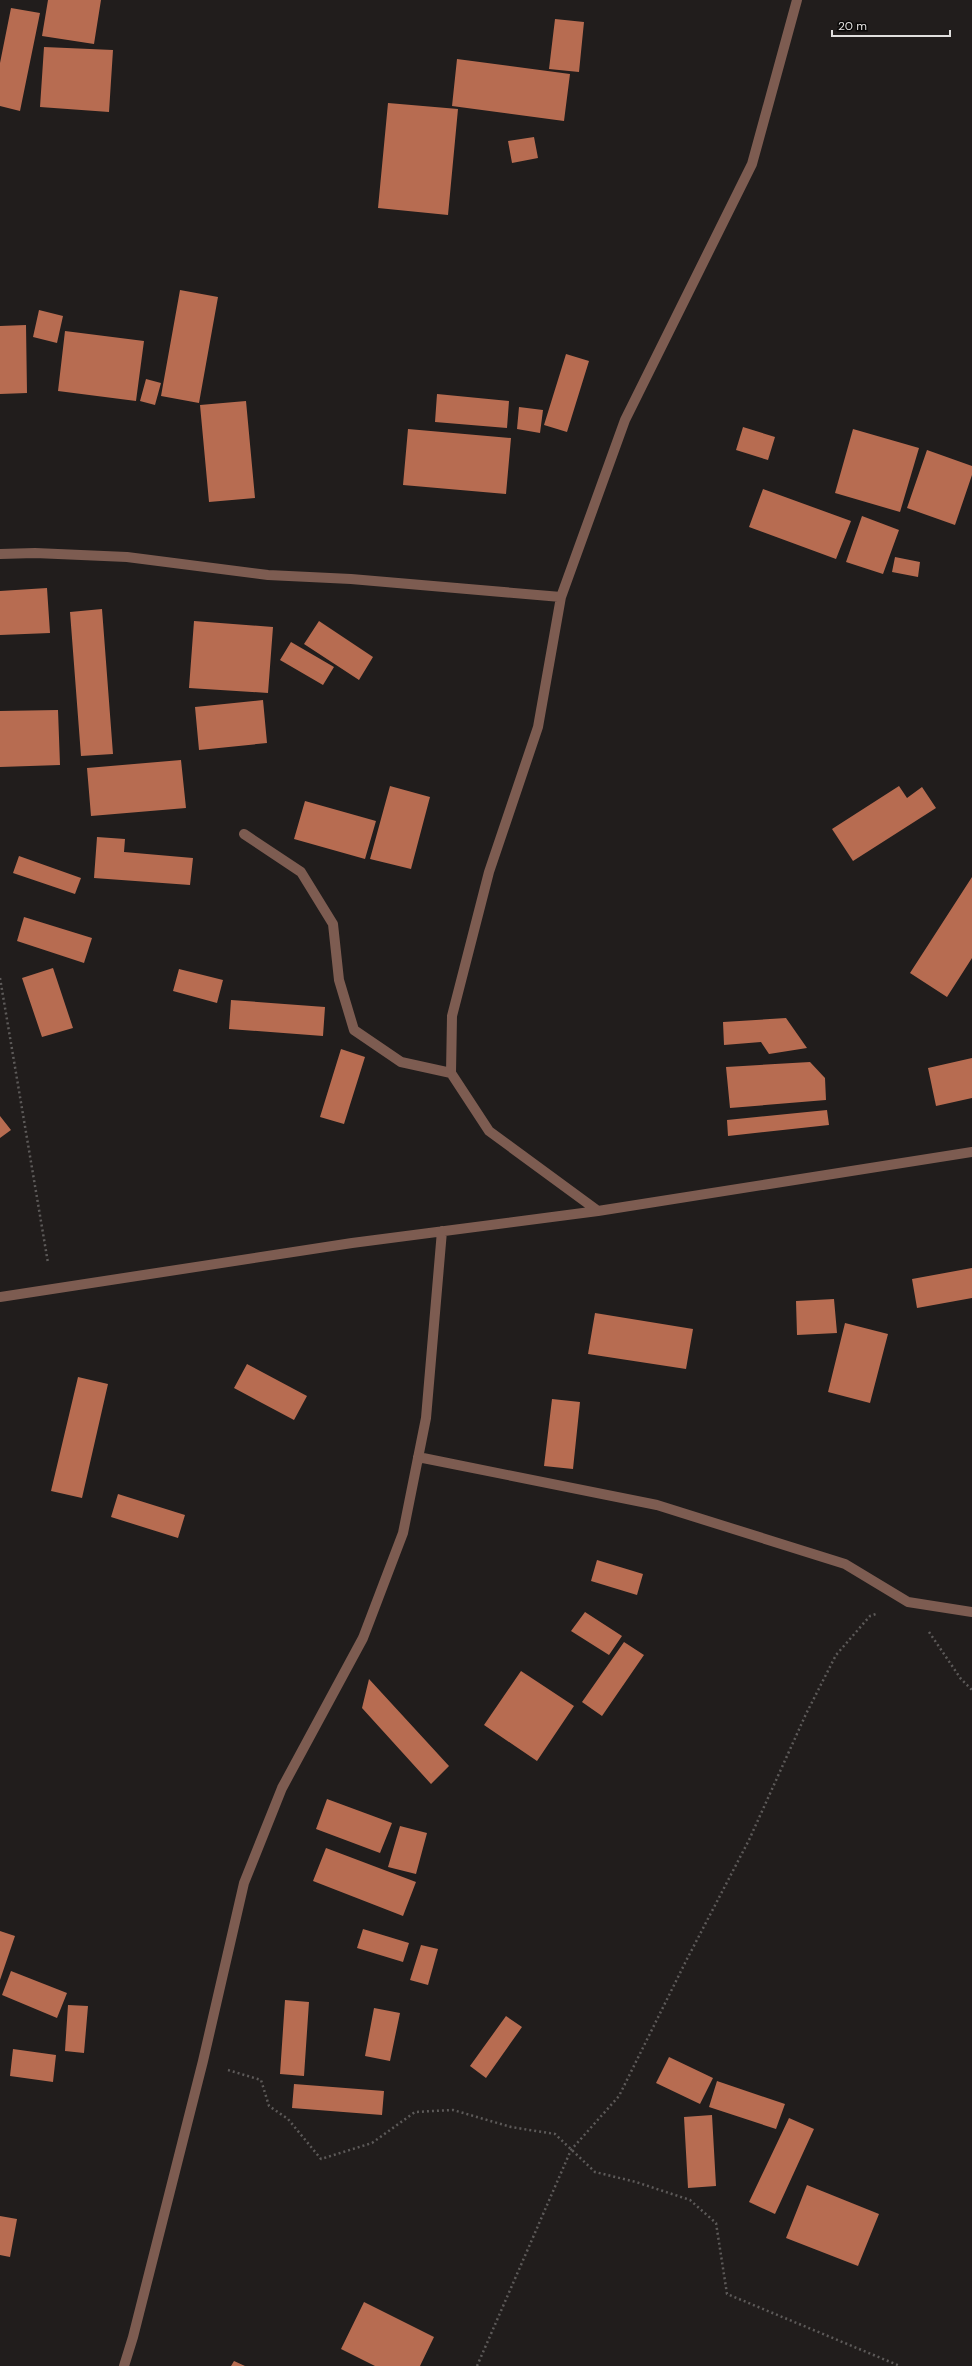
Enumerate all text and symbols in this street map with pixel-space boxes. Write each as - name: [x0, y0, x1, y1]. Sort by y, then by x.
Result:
- scale bar: [832, 12, 950, 38]
- text: 20 m: [838, 18, 867, 34]

